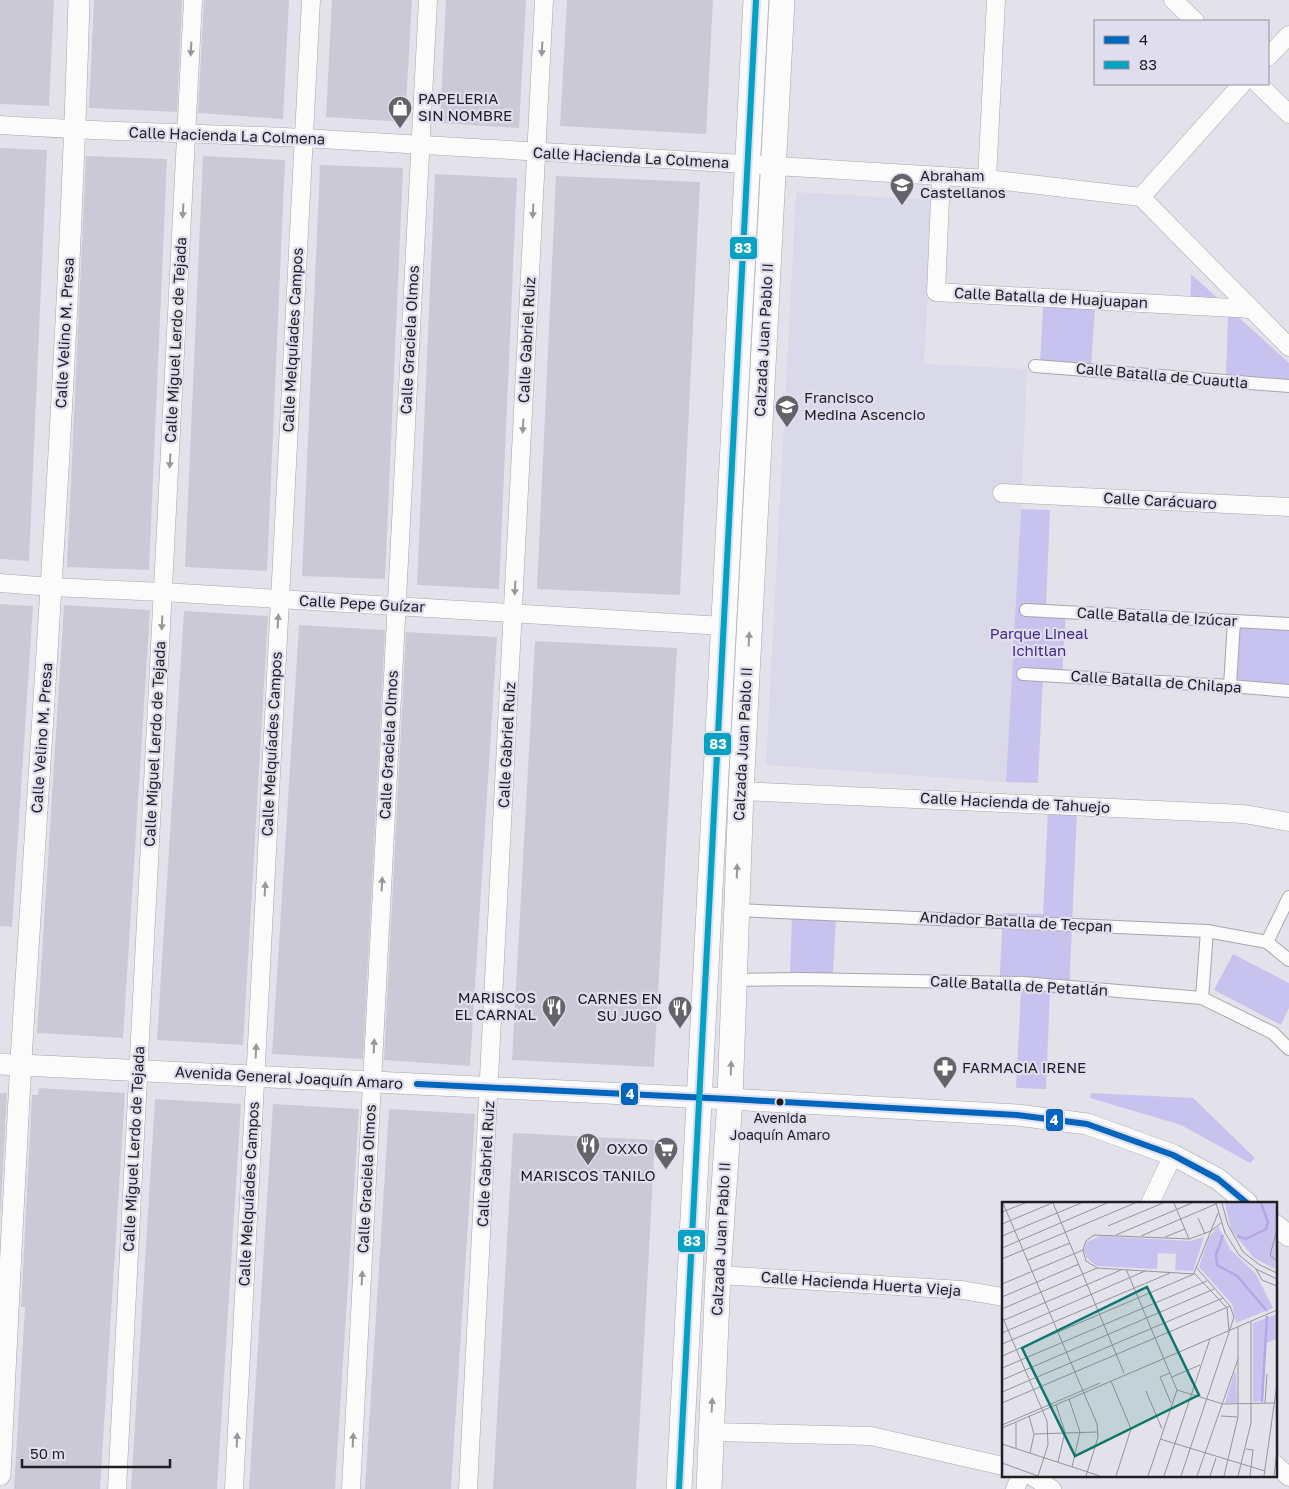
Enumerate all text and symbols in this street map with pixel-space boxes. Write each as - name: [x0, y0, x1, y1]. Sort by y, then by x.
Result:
- legend: [1094, 20, 1269, 85]
- text: 4: [1139, 30, 1148, 48]
- one-way arrow: [187, 41, 195, 57]
- one-way arrow: [537, 41, 545, 57]
- text: 83: [1139, 55, 1157, 73]
- place label: PAPELERIA SIN NOMBRE: [418, 89, 512, 124]
- shop icon: PAPELERIA SIN NOMBRE: [387, 95, 413, 129]
- street label: Calle Hacienda La Colmena: [128, 123, 326, 147]
- street label: Calle Hacienda La Colmena: [532, 143, 730, 171]
- place label: Abraham Castellanos: [920, 166, 1006, 201]
- school or university icon: Abraham Castellanos: [889, 172, 915, 206]
- one-way arrow: [178, 203, 186, 219]
- one-way arrow: [529, 203, 537, 219]
- street label: Calle Miguel Lerdo de Tejada: [161, 236, 189, 443]
- line badge: 83: [729, 236, 758, 260]
- text: 83: [734, 239, 752, 256]
- street label: Calle Melquíades Campos: [278, 247, 306, 433]
- street label: Calle Velino M. Presa: [51, 257, 77, 409]
- street label: Calzada Juan Pablo II: [750, 262, 776, 417]
- street label: Calle Graciela Olmos: [396, 265, 422, 415]
- street label: Calle Gabriel Ruiz: [514, 276, 538, 404]
- street label: Calle Batalla de Huajuapan: [954, 283, 1149, 311]
- street label: Calle Batalla de Cuautla: [1075, 358, 1249, 392]
- place label: Francisco Medina Ascencio: [804, 388, 926, 423]
- school or university icon: Francisco Medina Ascencio: [774, 394, 800, 428]
- one-way arrow: [518, 418, 526, 434]
- one-way arrow: [165, 453, 173, 469]
- street label: Calle Carácuaro: [1103, 488, 1217, 512]
- one-way arrow: [510, 580, 518, 596]
- street label: Calle Pepe Guízar: [299, 591, 426, 615]
- street label: Calle Batalla de Izúcar: [1076, 603, 1238, 629]
- one-way arrow: [275, 613, 283, 629]
- one-way arrow: [157, 615, 165, 631]
- park label: Parque Lineal Ichitlan: [990, 624, 1088, 659]
- one-way arrow: [745, 630, 753, 646]
- street label: Calle Miguel Lerdo de Tejada: [140, 640, 168, 847]
- street label: Calle Melquíades Campos: [257, 651, 285, 837]
- street label: Calle Velino M. Presa: [27, 662, 55, 814]
- street label: Calzada Juan Pablo II: [729, 666, 755, 821]
- street label: Calle Batalla de Chilapa: [1070, 666, 1242, 696]
- street label: Calle Graciela Olmos: [375, 670, 401, 820]
- street label: Calle Gabriel Ruiz: [494, 681, 518, 809]
- line badge: 83: [703, 732, 732, 756]
- text: 83: [709, 735, 727, 752]
- street label: Calle Hacienda de Tahuejo: [920, 788, 1110, 816]
- one-way arrow: [734, 863, 742, 879]
- one-way arrow: [379, 875, 387, 891]
- one-way arrow: [261, 880, 269, 896]
- street label: Andador Batalla de Tecpan: [919, 907, 1113, 935]
- street label: Calle Batalla de Petatlán: [930, 971, 1108, 999]
- place label: MARISCOS EL CARNAL: [454, 988, 536, 1023]
- place label: CARNES EN SU JUGO: [577, 989, 662, 1024]
- restaurant icon: MARISCOS EL CARNAL: [541, 994, 567, 1028]
- restaurant icon: CARNES EN SU JUGO: [667, 995, 693, 1029]
- one-way arrow: [370, 1038, 378, 1054]
- one-way arrow: [253, 1043, 261, 1059]
- street label: Calle Miguel Lerdo de Tejada: [119, 1045, 147, 1252]
- pharmacy icon: FARMACIA IRENE: [932, 1055, 958, 1089]
- place label: FARMACIA IRENE: [962, 1058, 1086, 1076]
- one-way arrow: [727, 1060, 735, 1076]
- street label: Avenida General Joaquín Amaro: [175, 1062, 403, 1092]
- line badge: 4: [620, 1082, 639, 1106]
- text: 4: [626, 1085, 635, 1102]
- marker: Avenida Joaquín Amaro: [775, 1097, 785, 1107]
- street label: Calle Gabriel Ruiz: [473, 1100, 497, 1228]
- street label: Calle Melquíades Campos: [234, 1101, 262, 1287]
- street label: Calle Graciela Olmos: [353, 1104, 379, 1254]
- line badge: 4: [1045, 1108, 1064, 1132]
- place label: Avenida Joaquín Amaro: [730, 1109, 830, 1143]
- text: 4: [1050, 1111, 1059, 1128]
- restaurant icon: MARISCOS TANILO: [575, 1132, 601, 1166]
- supermarket icon: OXXO: [653, 1136, 679, 1170]
- place label: OXXO: [606, 1139, 648, 1157]
- street label: Calzada Juan Pablo II: [707, 1161, 733, 1316]
- place label: MARISCOS TANILO: [520, 1166, 656, 1184]
- inset map: [1002, 1202, 1276, 1476]
- line badge: 83: [677, 1229, 706, 1253]
- text: 83: [683, 1232, 701, 1249]
- street label: Calle Hacienda Huerta Vieja: [760, 1267, 962, 1299]
- one-way arrow: [358, 1270, 366, 1286]
- one-way arrow: [709, 1397, 717, 1413]
- one-way arrow: [233, 1432, 241, 1448]
- one-way arrow: [350, 1432, 358, 1448]
- scale bar: [22, 1436, 170, 1468]
- text: 50 m: [30, 1444, 65, 1462]

